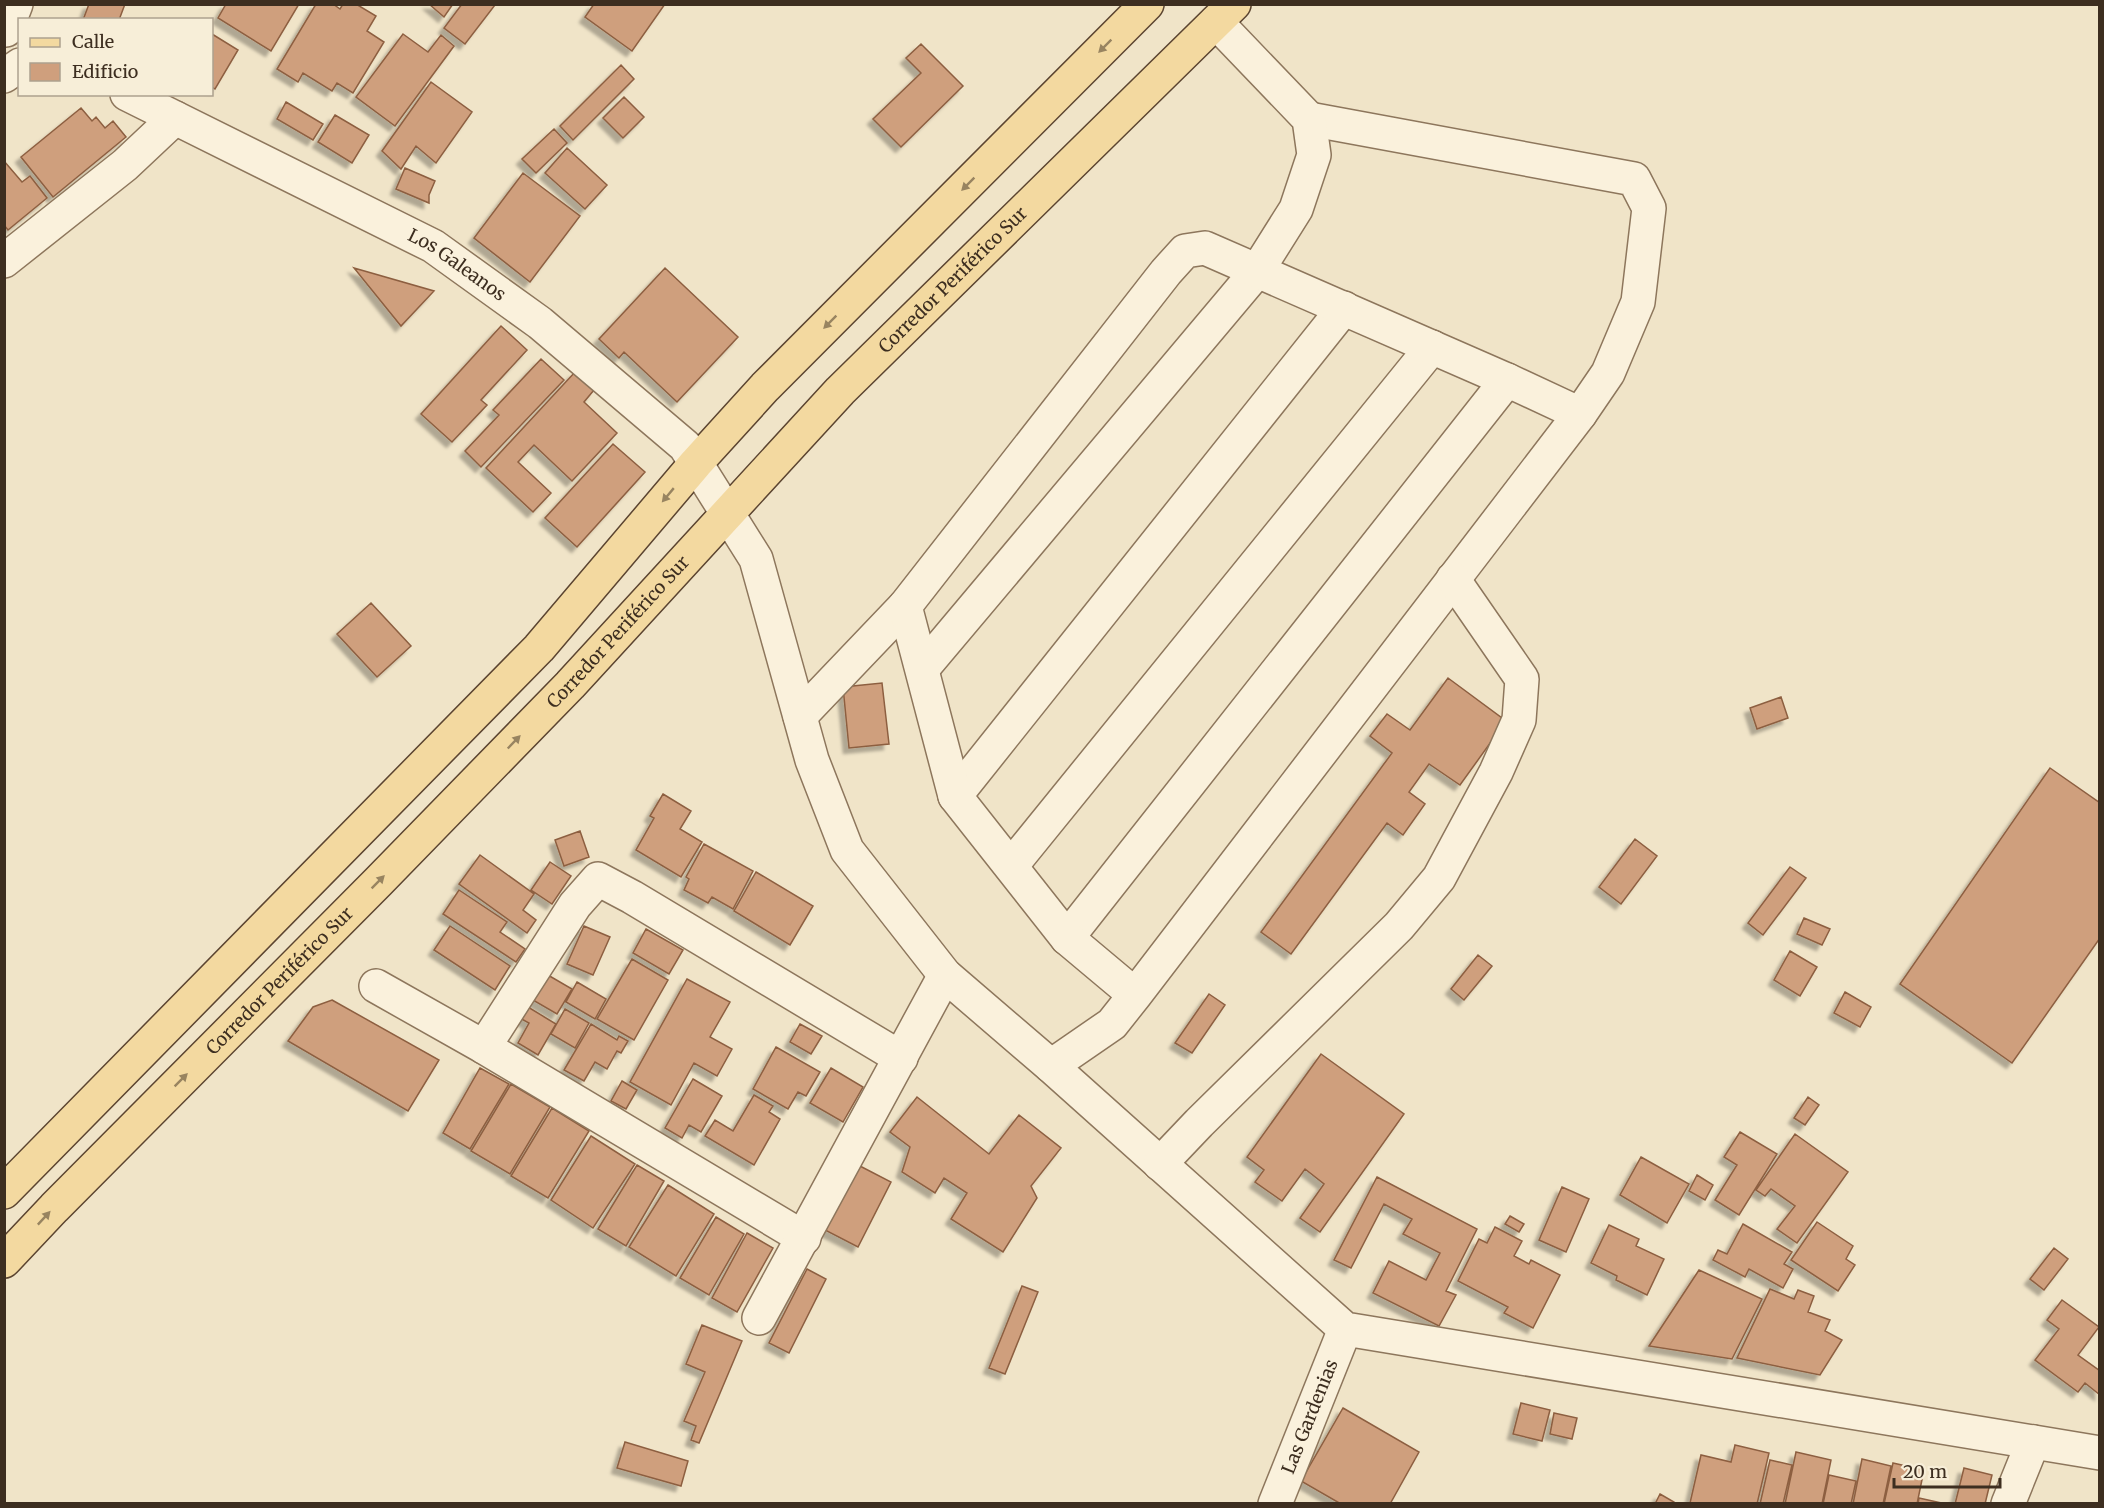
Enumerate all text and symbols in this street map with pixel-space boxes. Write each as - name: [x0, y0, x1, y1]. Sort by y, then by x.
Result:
- legend: [18, 18, 213, 96]
- text: Calle: [72, 30, 114, 53]
- one-way arrow: [1099, 38, 1113, 52]
- text: Edificio: [72, 60, 138, 83]
- one-way arrow: [961, 176, 975, 190]
- street label: Corredor Periférico Sur: [873, 202, 1032, 358]
- street label: Los Galeanos: [404, 223, 511, 306]
- one-way arrow: [823, 314, 837, 329]
- one-way arrow: [662, 487, 675, 503]
- street label: Corredor Periférico Sur: [542, 551, 694, 713]
- one-way arrow: [507, 736, 521, 750]
- one-way arrow: [371, 875, 385, 889]
- street label: Corredor Periférico Sur: [201, 902, 358, 1059]
- one-way arrow: [174, 1073, 188, 1087]
- one-way arrow: [37, 1211, 51, 1226]
- street label: Las Gardenias: [1276, 1356, 1343, 1477]
- scale bar: [1894, 1451, 2000, 1489]
- text: 20 m: [1903, 1460, 1947, 1483]

